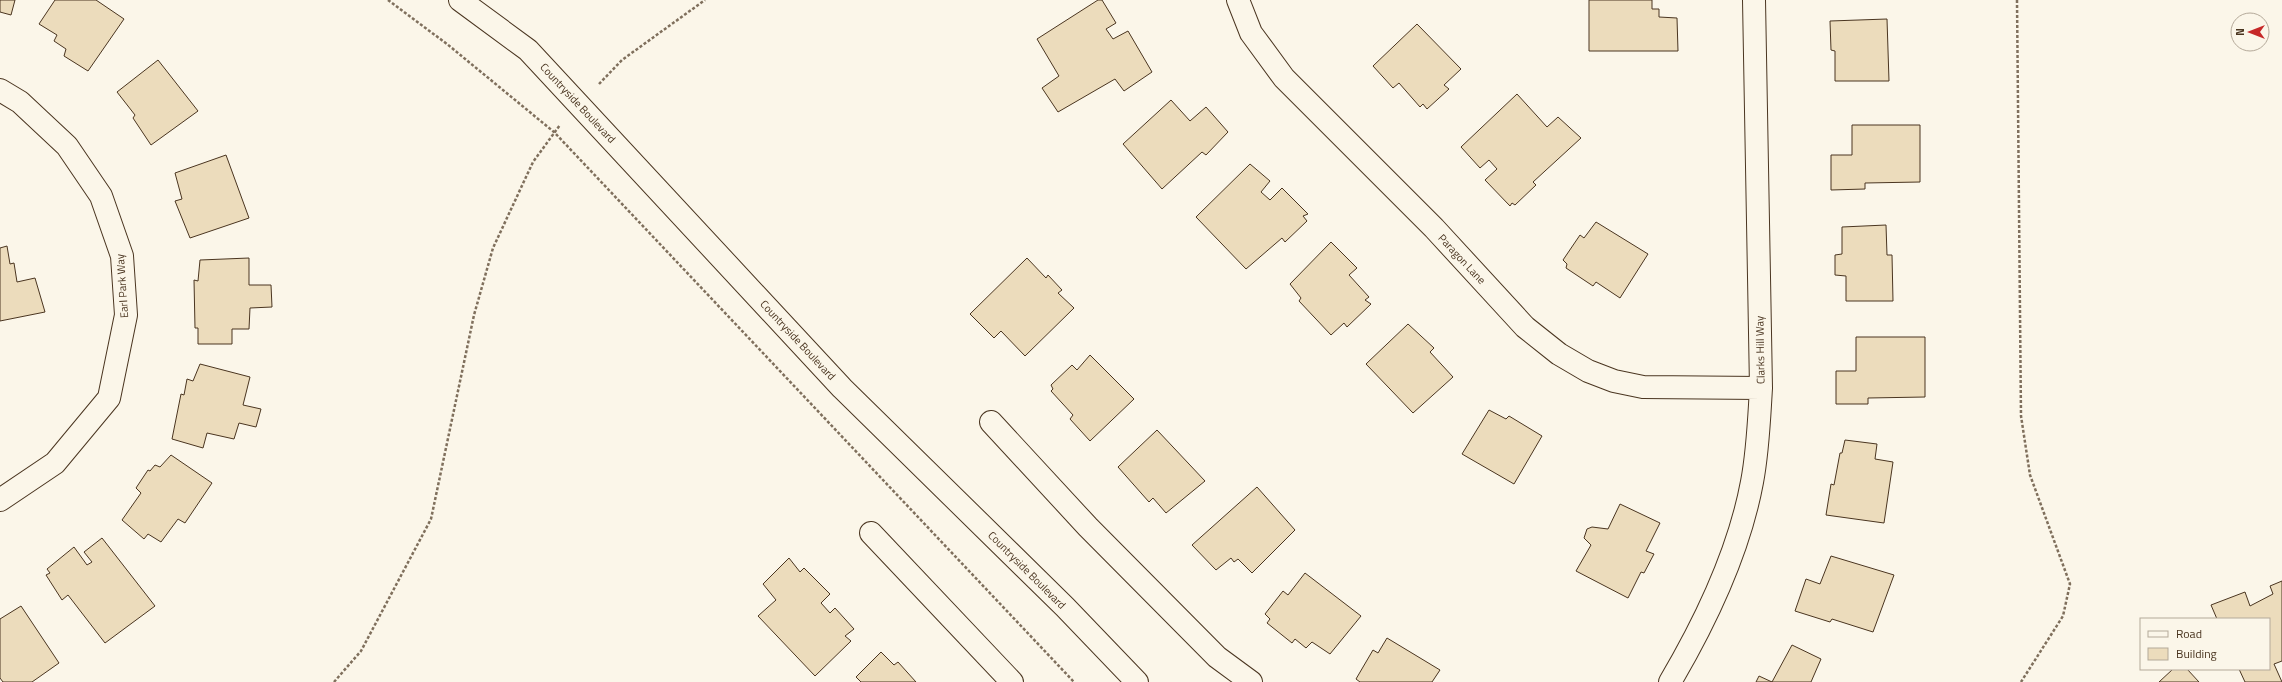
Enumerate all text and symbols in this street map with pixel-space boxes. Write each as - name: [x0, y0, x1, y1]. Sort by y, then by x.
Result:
- north arrow: [2230, 12, 2270, 52]
- text: N: [2232, 28, 2248, 36]
- street label: Countryside Boulevard: [537, 59, 620, 147]
- street label: Paragon Lane: [1435, 230, 1490, 288]
- street label: Earl Park Way: [112, 253, 132, 319]
- street label: Countryside Boulevard: [757, 296, 840, 384]
- street label: Clarks Hill Way: [1751, 315, 1769, 384]
- street label: Countryside Boulevard: [984, 527, 1070, 613]
- legend: [2140, 618, 2270, 670]
- text: Road: [2176, 624, 2202, 643]
- text: Building: [2176, 644, 2217, 663]

